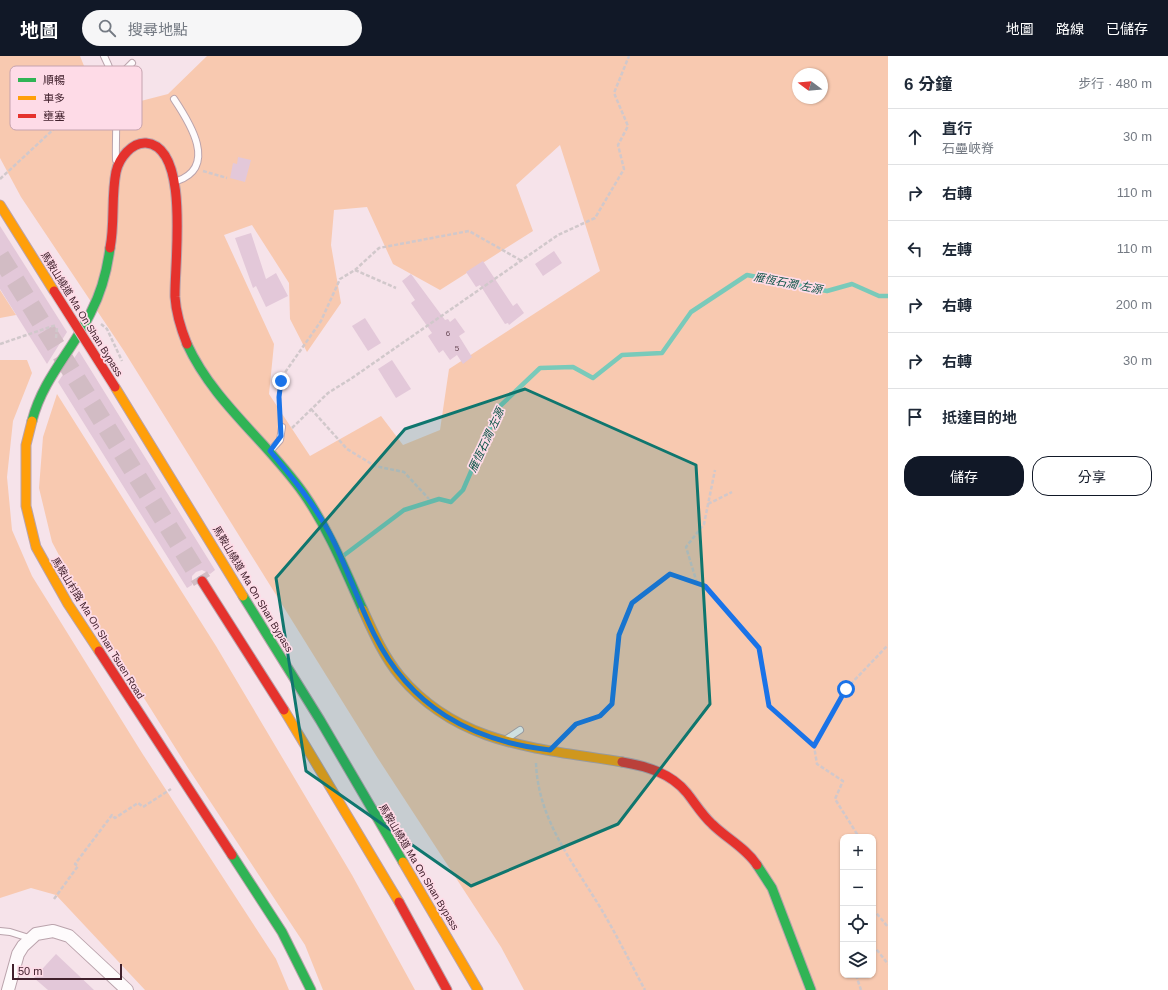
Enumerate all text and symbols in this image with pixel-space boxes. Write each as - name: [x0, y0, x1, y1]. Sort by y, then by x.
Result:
- search box: [82, 10, 362, 46]
- icon: search: [96, 17, 118, 39]
- text: 地圖: [20, 20, 58, 41]
- text: 搜尋地點: [128, 21, 188, 38]
- text: 地圖: [1006, 21, 1034, 37]
- text: 路線: [1056, 21, 1084, 37]
- text: 已儲存: [1106, 21, 1148, 37]
- legend: [10, 66, 142, 130]
- north arrow: [792, 68, 828, 104]
- text: 順暢: [43, 74, 65, 86]
- text: 6 分鐘: [904, 75, 952, 94]
- text: 步行 · 480 m: [1078, 76, 1152, 91]
- text: 車多: [43, 92, 65, 104]
- text: 壅塞: [43, 110, 65, 122]
- text: 直行: [942, 120, 972, 137]
- icon: ahead: [904, 126, 926, 148]
- text: 30 m: [1123, 129, 1152, 144]
- text: 石壘峽脊: [942, 141, 994, 156]
- icon: right: [904, 182, 926, 204]
- text: 右轉: [942, 185, 972, 202]
- text: 110 m: [1117, 185, 1152, 200]
- icon: left: [904, 238, 926, 260]
- text: 左轉: [942, 241, 972, 258]
- text: 110 m: [1117, 241, 1152, 256]
- street label: 馬鞍山繞道 Ma On Shan Bypass: [39, 250, 125, 378]
- water label: 雁恆石澗 左源: [753, 271, 825, 296]
- icon: right: [904, 294, 926, 316]
- text: 右轉: [942, 297, 972, 314]
- text: 200 m: [1116, 297, 1152, 312]
- house number: 6: [446, 329, 451, 338]
- house number: 5: [455, 344, 460, 353]
- icon: right: [904, 350, 926, 372]
- text: 右轉: [942, 353, 972, 370]
- text: 30 m: [1123, 353, 1152, 368]
- route end: [272, 372, 290, 390]
- water label: 雁恆石澗 左源: [466, 404, 507, 474]
- icon: arrive: [904, 406, 926, 428]
- text: 抵達目的地: [942, 409, 1017, 426]
- button: 儲存: [904, 456, 1024, 496]
- button: 分享: [1032, 456, 1152, 496]
- street label: 馬鞍山繞道 Ma On Shan Bypass: [211, 524, 295, 654]
- street label: 馬鞍山村路 Ma On Shan Tsuen Road: [50, 555, 146, 701]
- route start: [837, 680, 855, 698]
- street label: 馬鞍山繞道 Ma On Shan Bypass: [377, 802, 461, 932]
- map controls: [840, 834, 876, 978]
- button: +: [840, 834, 876, 870]
- button: −: [840, 870, 876, 906]
- button: locate: [840, 906, 876, 942]
- button: layers: [840, 942, 876, 978]
- scale bar: [12, 962, 122, 981]
- text: 50 m: [18, 965, 42, 977]

